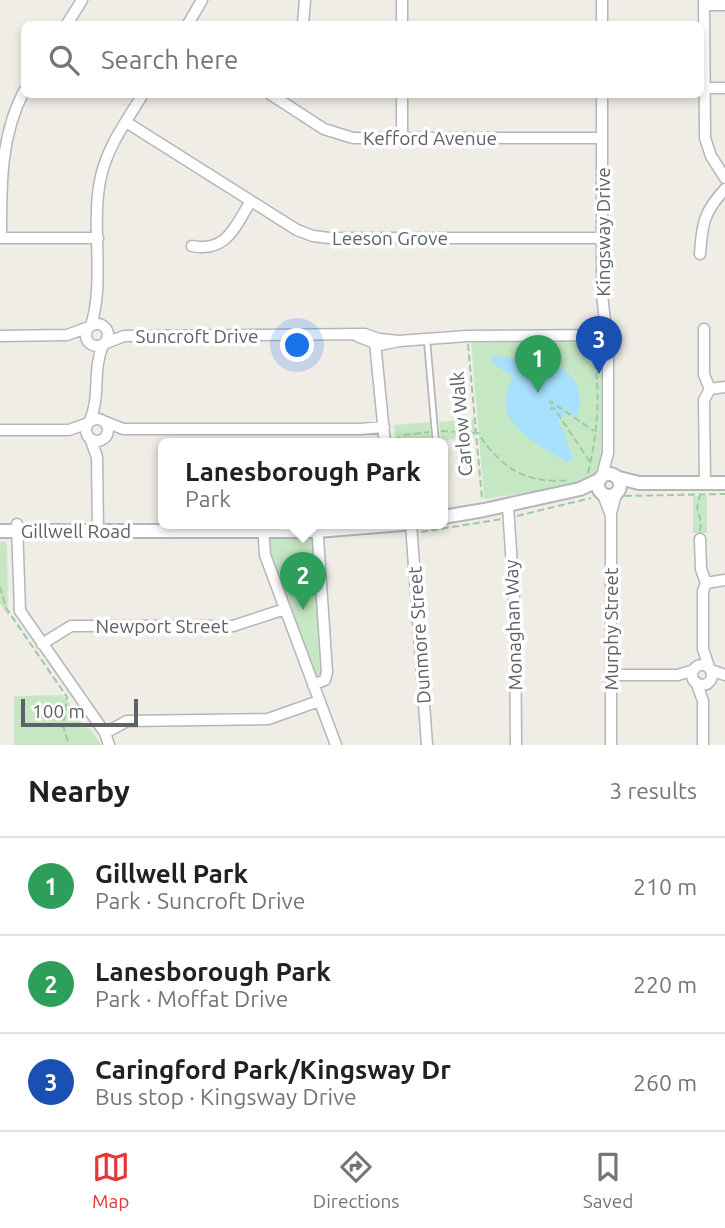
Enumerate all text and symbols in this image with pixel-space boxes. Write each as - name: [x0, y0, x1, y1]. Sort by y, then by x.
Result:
- search box: [21, 21, 704, 98]
- icon: search: [45, 41, 83, 79]
- text: Search here: [101, 45, 238, 74]
- street label: Kefford Avenue: [363, 127, 497, 149]
- street label: Kingsway Drive: [592, 167, 614, 297]
- street label: Leeson Grove: [332, 227, 448, 249]
- pin: 3: [576, 316, 622, 374]
- street label: Suncroft Drive: [136, 325, 258, 347]
- your location: [280, 328, 314, 362]
- pin: 1: [515, 335, 561, 393]
- street label: Carlow Walk: [445, 370, 477, 477]
- popup: [158, 438, 448, 529]
- text: Lanesborough Park: [185, 457, 421, 486]
- text: Park: [185, 486, 231, 511]
- street label: Gillwell Road: [21, 520, 131, 542]
- pin: 2: [280, 552, 326, 610]
- street label: Monaghan Way: [500, 559, 526, 691]
- street label: Dunmore Street: [403, 565, 435, 704]
- street label: Murphy Street: [600, 567, 622, 690]
- street label: Newport Street: [95, 615, 229, 637]
- scale bar: [21, 696, 138, 728]
- text: 100 m: [32, 700, 85, 722]
- text: Nearby: [28, 774, 130, 808]
- text: 3 results: [609, 778, 697, 803]
- text: Gillwell Park: [95, 859, 248, 888]
- text: 1: [45, 874, 57, 899]
- text: 210 m: [633, 874, 697, 899]
- text: Park · Suncroft Drive: [95, 888, 306, 913]
- text: Lanesborough Park: [95, 957, 331, 986]
- text: 2: [45, 972, 57, 997]
- text: 220 m: [633, 972, 697, 997]
- text: Park · Moffat Drive: [95, 986, 288, 1011]
- text: Caringford Park/Kingsway Dr: [95, 1055, 451, 1084]
- text: 3: [45, 1070, 57, 1095]
- text: 260 m: [633, 1070, 697, 1095]
- text: Bus stop · Kingsway Drive: [95, 1084, 357, 1109]
- tab: Map: [92, 1148, 130, 1212]
- tab: Directions: [313, 1148, 400, 1212]
- tab: Saved: [583, 1148, 633, 1212]

